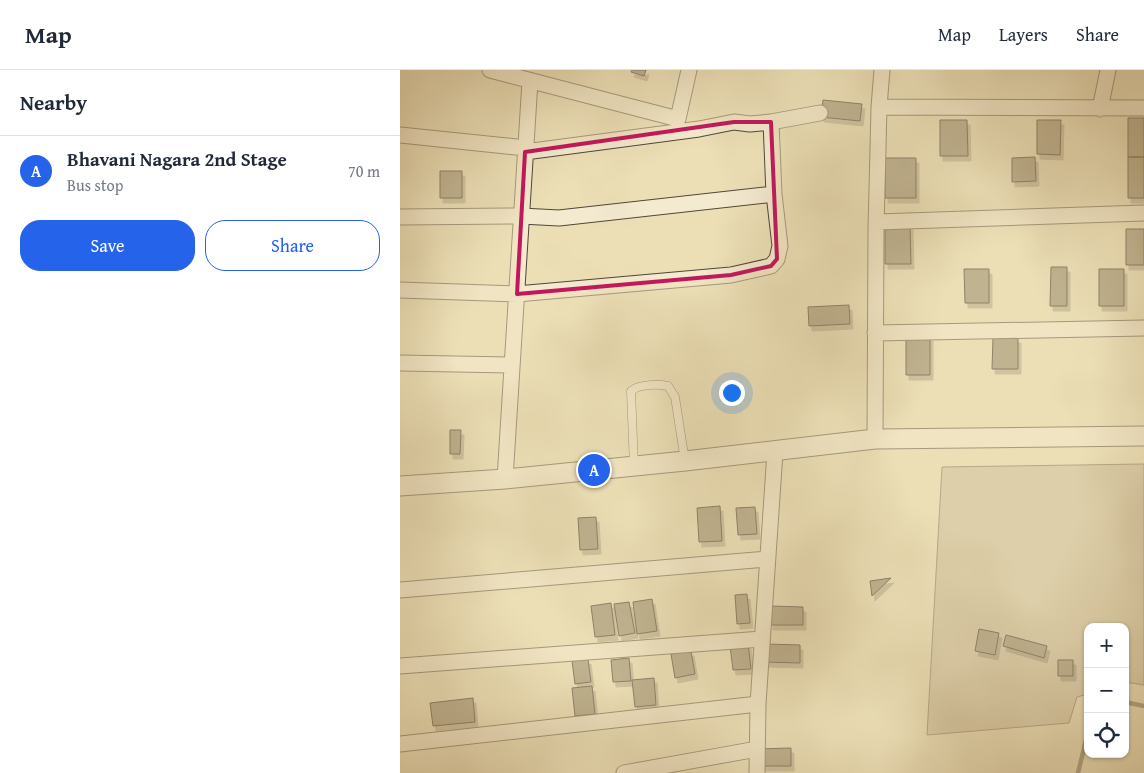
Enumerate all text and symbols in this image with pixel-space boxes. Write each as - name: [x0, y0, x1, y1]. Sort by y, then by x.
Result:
- text: Map: [25, 17, 72, 52]
- text: Map: [938, 21, 971, 48]
- text: Layers: [999, 21, 1048, 48]
- text: Share: [1076, 21, 1119, 48]
- text: Nearby: [20, 87, 87, 118]
- text: Bhavani Nagara 2nd Stage: [67, 145, 287, 173]
- text: A: [31, 159, 41, 183]
- text: 70 m: [348, 159, 380, 183]
- text: Bus stop: [67, 173, 123, 197]
- button: Save: [20, 220, 195, 271]
- button: Share: [205, 220, 380, 271]
- your location: [719, 380, 745, 406]
- pin: A: [578, 451, 610, 489]
- map controls: [1084, 623, 1129, 758]
- button: +: [1084, 623, 1129, 668]
- button: −: [1084, 668, 1129, 713]
- button: locate: [1084, 713, 1129, 758]

